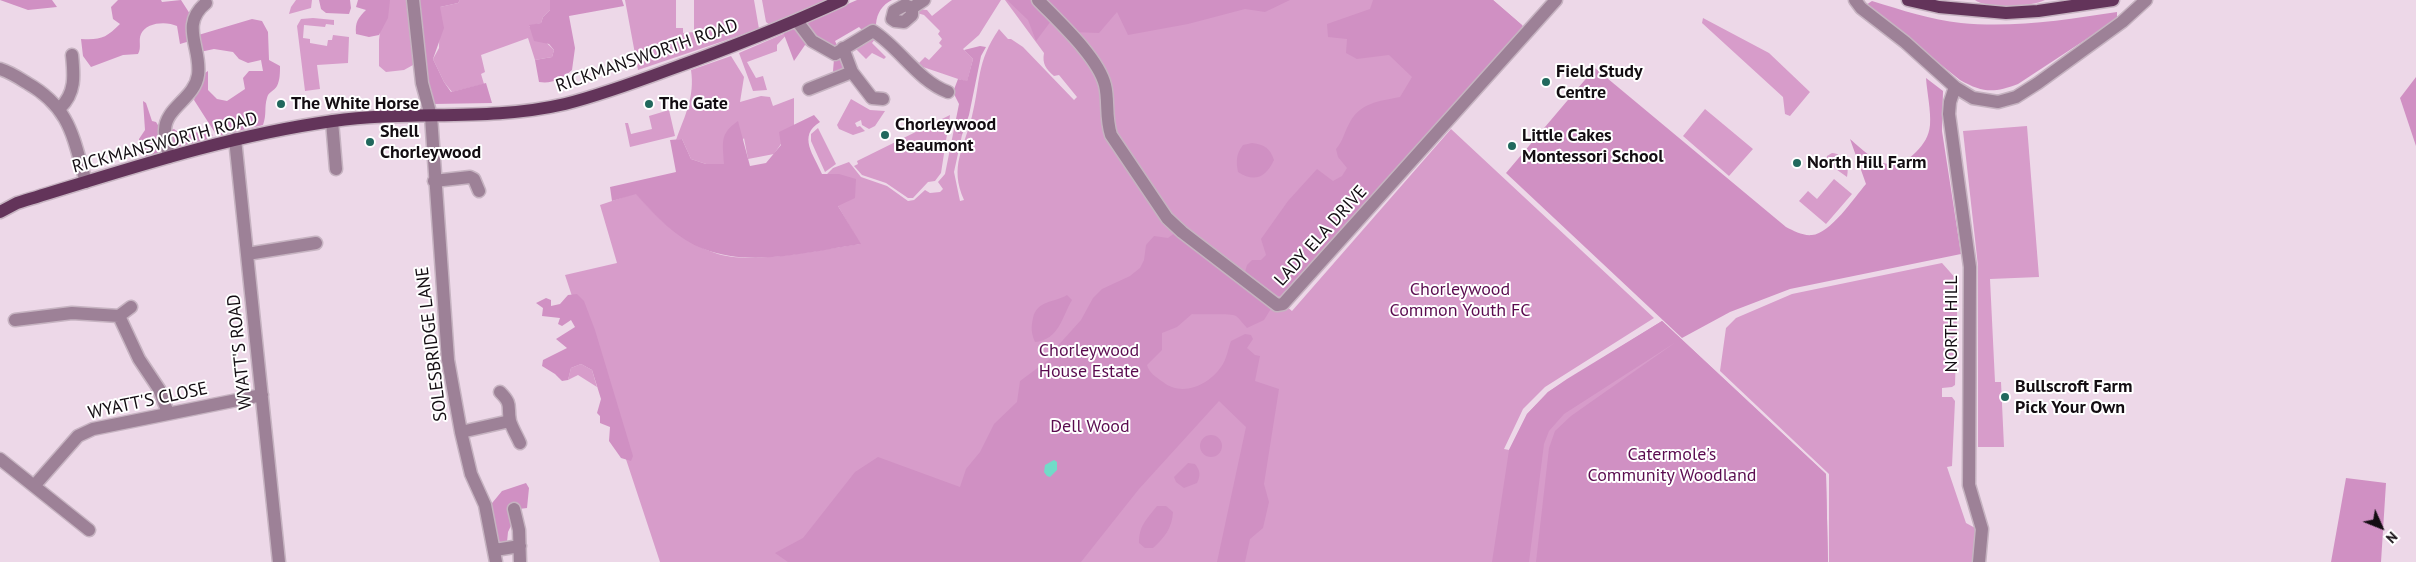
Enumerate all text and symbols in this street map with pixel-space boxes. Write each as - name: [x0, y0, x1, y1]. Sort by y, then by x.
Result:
- street label: RICKMANSWORTH ROAD: [553, 15, 741, 97]
- place label: Field Study Centre: [1556, 61, 1642, 104]
- marker: Field Study Centre: [1540, 76, 1552, 88]
- place label: The White Horse: [291, 93, 419, 115]
- place label: The Gate: [659, 93, 728, 115]
- marker: The White Horse: [275, 98, 287, 110]
- marker: The Gate: [643, 98, 655, 110]
- street label: RICKMANSWORTH ROAD: [70, 108, 260, 178]
- place label: Chorleywood Beaumont: [895, 114, 996, 156]
- place label: Shell Chorleywood: [380, 121, 481, 163]
- place label: Little Cakes Montessori School: [1522, 125, 1664, 168]
- marker: Chorleywood Beaumont: [879, 129, 891, 141]
- marker: Shell Chorleywood: [364, 136, 376, 148]
- marker: Little Cakes Montessori School: [1506, 140, 1518, 152]
- place label: North Hill Farm: [1807, 152, 1927, 174]
- marker: North Hill Farm: [1791, 157, 1803, 169]
- street label: LADY ELA DRIVE: [1270, 181, 1372, 291]
- street label: SOLESBRIDGE LANE: [412, 265, 452, 423]
- street label: NORTH HILL: [1941, 276, 1963, 372]
- park label: Chorleywood Common Youth FC: [1389, 279, 1531, 322]
- street label: WYATT'S ROAD: [223, 293, 257, 411]
- park label: Chorleywood House Estate: [1039, 340, 1139, 382]
- place label: Bullscroft Farm Pick Your Own: [2015, 376, 2132, 418]
- street label: WYATT'S CLOSE: [86, 378, 210, 424]
- marker: Bullscroft Farm Pick Your Own: [1999, 391, 2011, 403]
- park label: Dell Wood: [1050, 416, 1130, 438]
- park label: Catermole's Community Woodland: [1587, 444, 1757, 486]
- north arrow: [2356, 502, 2406, 552]
- text: N: [2382, 528, 2401, 547]

